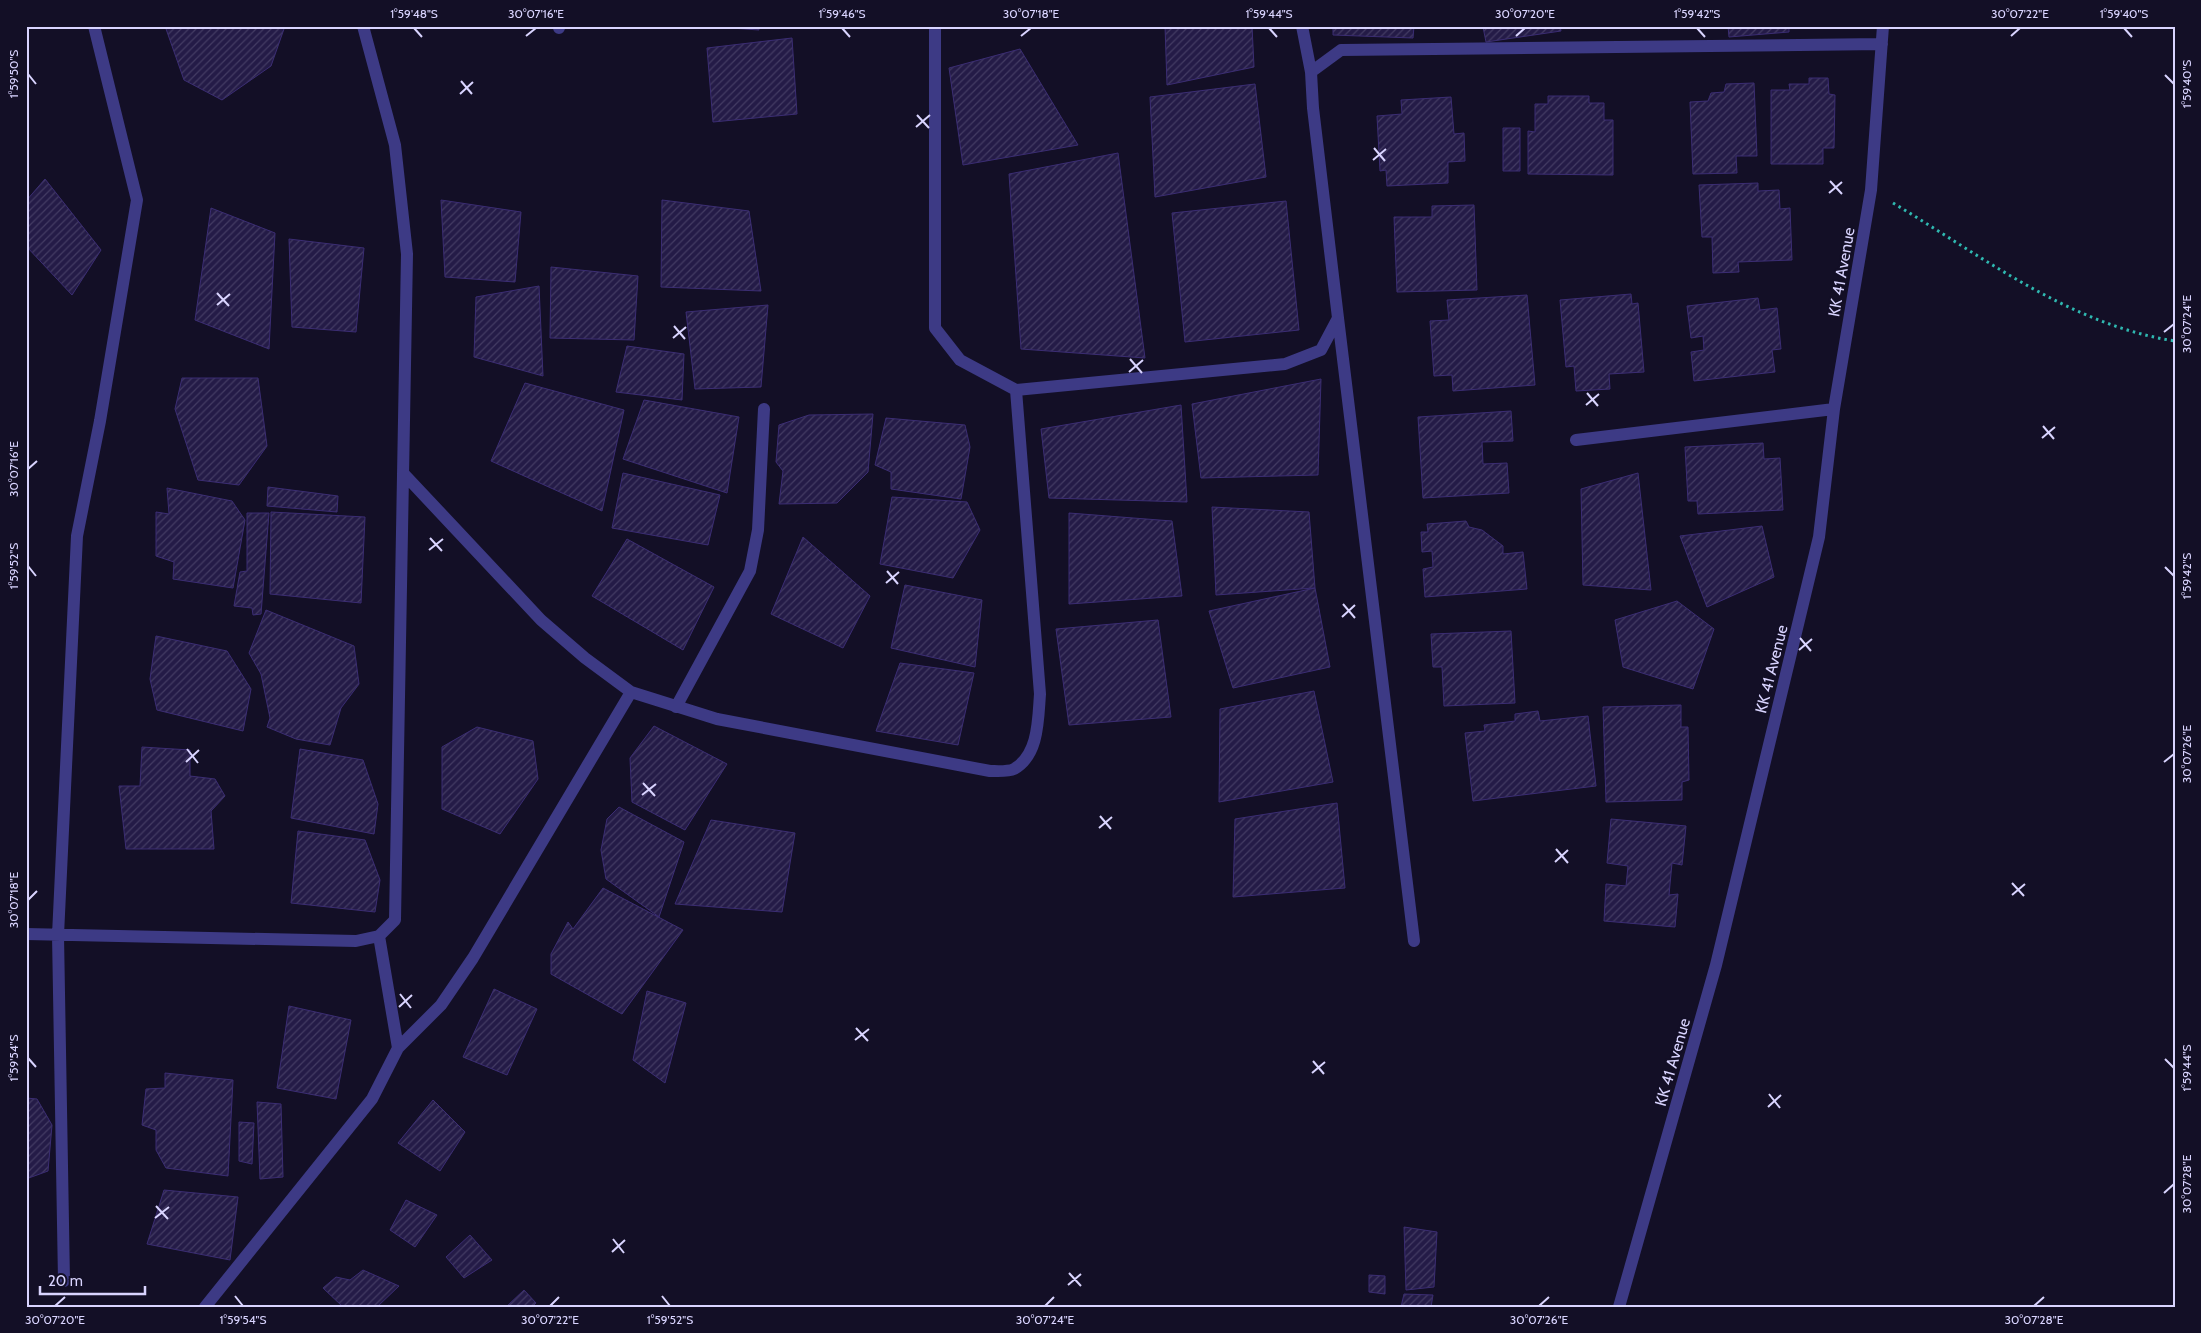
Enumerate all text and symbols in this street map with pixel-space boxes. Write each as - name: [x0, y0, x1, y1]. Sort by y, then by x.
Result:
- text: 1°59'48"S: [390, 6, 438, 21]
- text: 30°07'16"E: [508, 6, 564, 21]
- text: 1°59'46"S: [818, 6, 866, 21]
- text: 30°07'18"E: [1003, 6, 1060, 21]
- text: 1°59'44"S: [1245, 6, 1293, 21]
- text: 30°07'20"E: [1495, 6, 1555, 21]
- text: 1°59'42"S: [1674, 6, 1720, 21]
- text: 30°07'22"E: [1991, 6, 2049, 21]
- text: 1°59'40"S: [2100, 6, 2148, 21]
- text: 1°59'50"S: [6, 50, 21, 98]
- text: 1°59'40"S: [2179, 60, 2194, 108]
- street label: KK 41 Avenue: [1824, 226, 1859, 318]
- text: 30°07'24"E: [2179, 295, 2194, 353]
- text: 30°07'16"E: [6, 441, 21, 497]
- text: 1°59'52"S: [6, 543, 21, 589]
- text: 1°59'42"S: [2179, 553, 2194, 599]
- street label: KK 41 Avenue: [1751, 623, 1792, 715]
- text: 30°07'26"E: [2179, 724, 2194, 783]
- text: 30°07'18"E: [6, 871, 21, 928]
- street label: KK 41 Avenue: [1651, 1016, 1694, 1108]
- text: 1°59'54"S: [6, 1035, 21, 1081]
- text: 1°59'44"S: [2179, 1044, 2194, 1092]
- text: 30°07'28"E: [2179, 1154, 2194, 1213]
- scale bar: [40, 1263, 145, 1295]
- text: 20 m: [48, 1272, 83, 1290]
- text: 30°07'20"E: [25, 1312, 85, 1327]
- text: 1°59'54"S: [220, 1312, 266, 1327]
- text: 30°07'22"E: [521, 1312, 579, 1327]
- text: 1°59'52"S: [647, 1312, 693, 1327]
- text: 30°07'24"E: [1016, 1312, 1074, 1327]
- text: 30°07'26"E: [1510, 1312, 1569, 1327]
- text: 30°07'28"E: [2005, 1312, 2064, 1327]

